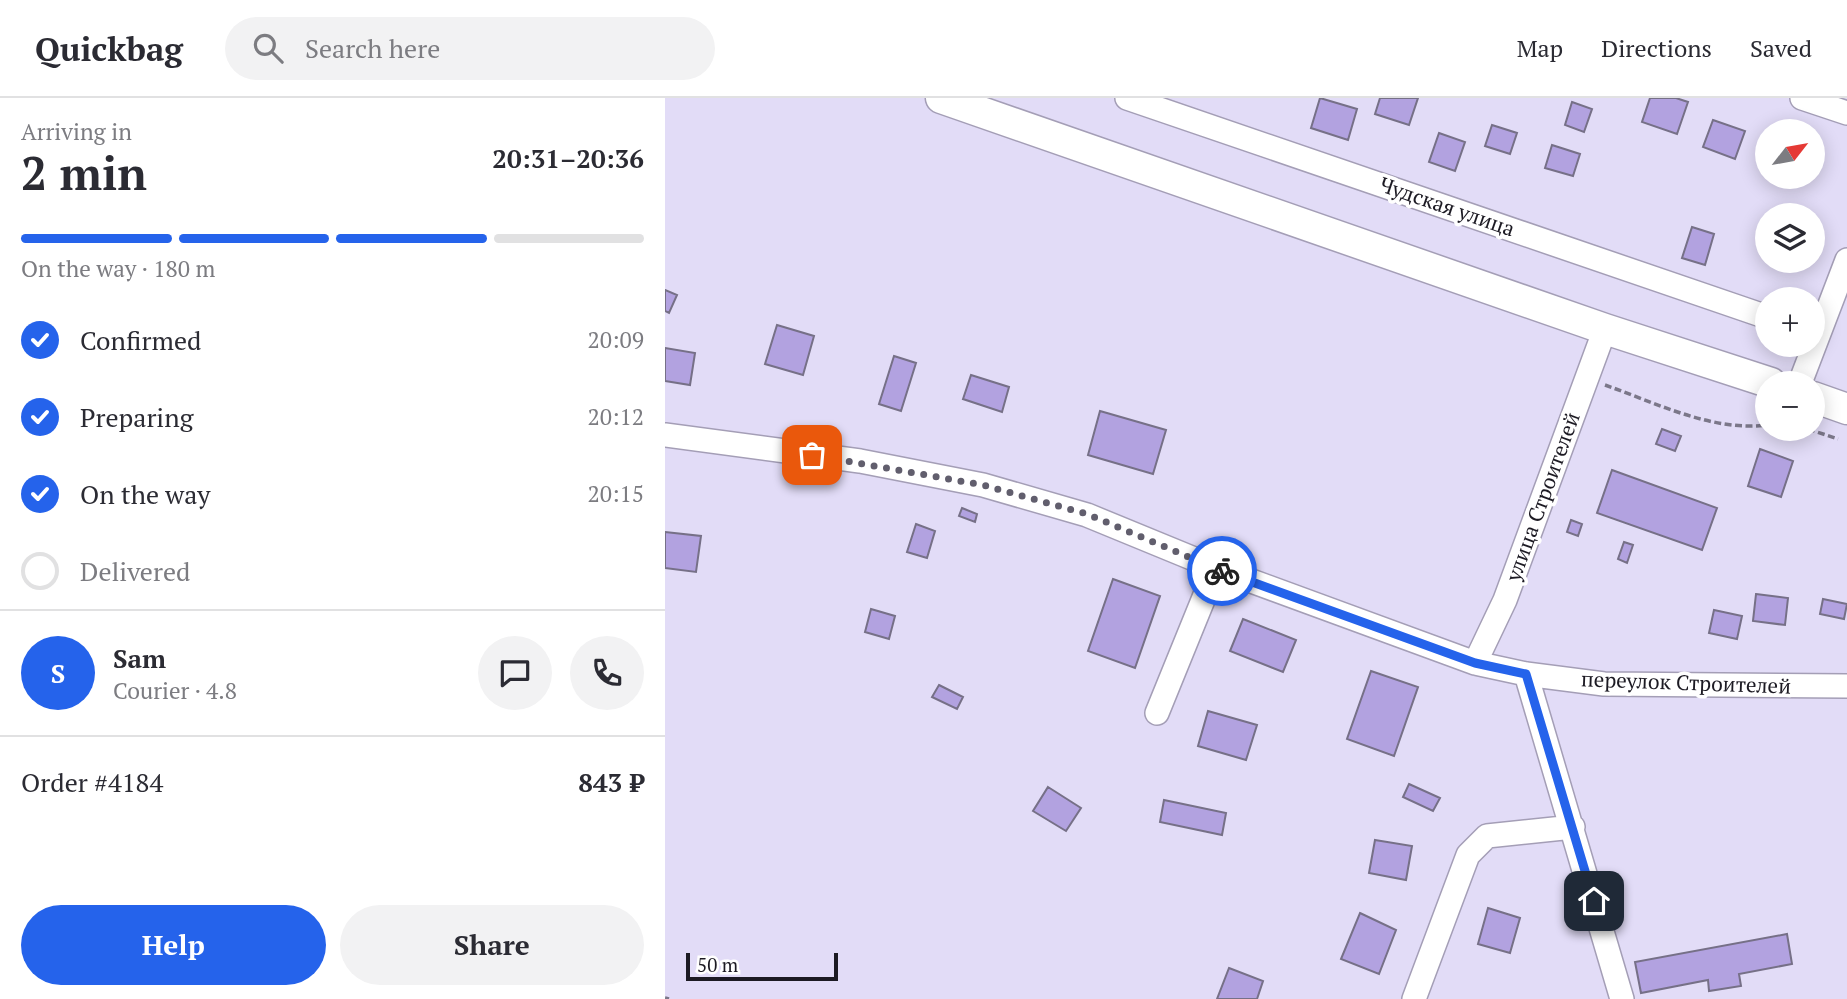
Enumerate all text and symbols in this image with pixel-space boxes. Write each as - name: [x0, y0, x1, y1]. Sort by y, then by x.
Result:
- search box: [225, 17, 715, 80]
- text: Quickbag: [35, 27, 183, 70]
- icon: search: [249, 29, 287, 67]
- text: Search here: [305, 31, 440, 65]
- text: Map: [1517, 32, 1563, 64]
- text: Directions: [1601, 32, 1712, 64]
- text: Saved: [1750, 32, 1812, 64]
- text: Arriving in: [21, 116, 132, 147]
- north arrow: [1755, 119, 1825, 189]
- map controls: [1755, 119, 1825, 441]
- text: 20:31–20:36: [492, 141, 644, 175]
- text: 2 min: [21, 142, 147, 203]
- street label: Чудская улица: [1376, 170, 1519, 242]
- button: layers: [1755, 203, 1825, 273]
- text: On the way · 180 m: [21, 253, 215, 284]
- button: +: [1755, 287, 1825, 357]
- icon: check: [21, 321, 59, 359]
- text: Confirmed: [80, 323, 201, 357]
- text: 20:09: [587, 324, 644, 355]
- button: −: [1755, 371, 1825, 441]
- icon: check: [21, 398, 59, 436]
- text: Preparing: [80, 400, 193, 434]
- text: 20:12: [587, 401, 644, 432]
- street label: улица Строителей: [1498, 408, 1586, 586]
- pin: [782, 425, 842, 485]
- icon: bag: [793, 436, 831, 474]
- icon: check: [21, 475, 59, 513]
- text: On the way: [80, 477, 211, 511]
- text: 20:15: [587, 478, 644, 509]
- courier: [1187, 536, 1257, 606]
- icon: bike: [1203, 552, 1241, 590]
- text: Delivered: [80, 554, 190, 588]
- button: chat: [478, 636, 552, 710]
- button: phone: [570, 636, 644, 710]
- text: Sam: [113, 641, 166, 675]
- text: S: [51, 656, 65, 690]
- street label: переулок Строителей: [1581, 664, 1792, 700]
- text: Courier · 4.8: [113, 675, 237, 706]
- text: Order #4184: [21, 765, 163, 799]
- text: 843 ₽: [578, 765, 644, 799]
- pin: [1564, 871, 1624, 931]
- icon: home: [1575, 882, 1613, 920]
- button: Help: [21, 905, 326, 985]
- button: Share: [340, 905, 644, 985]
- scale bar: [686, 950, 838, 982]
- text: 50 m: [697, 952, 738, 977]

